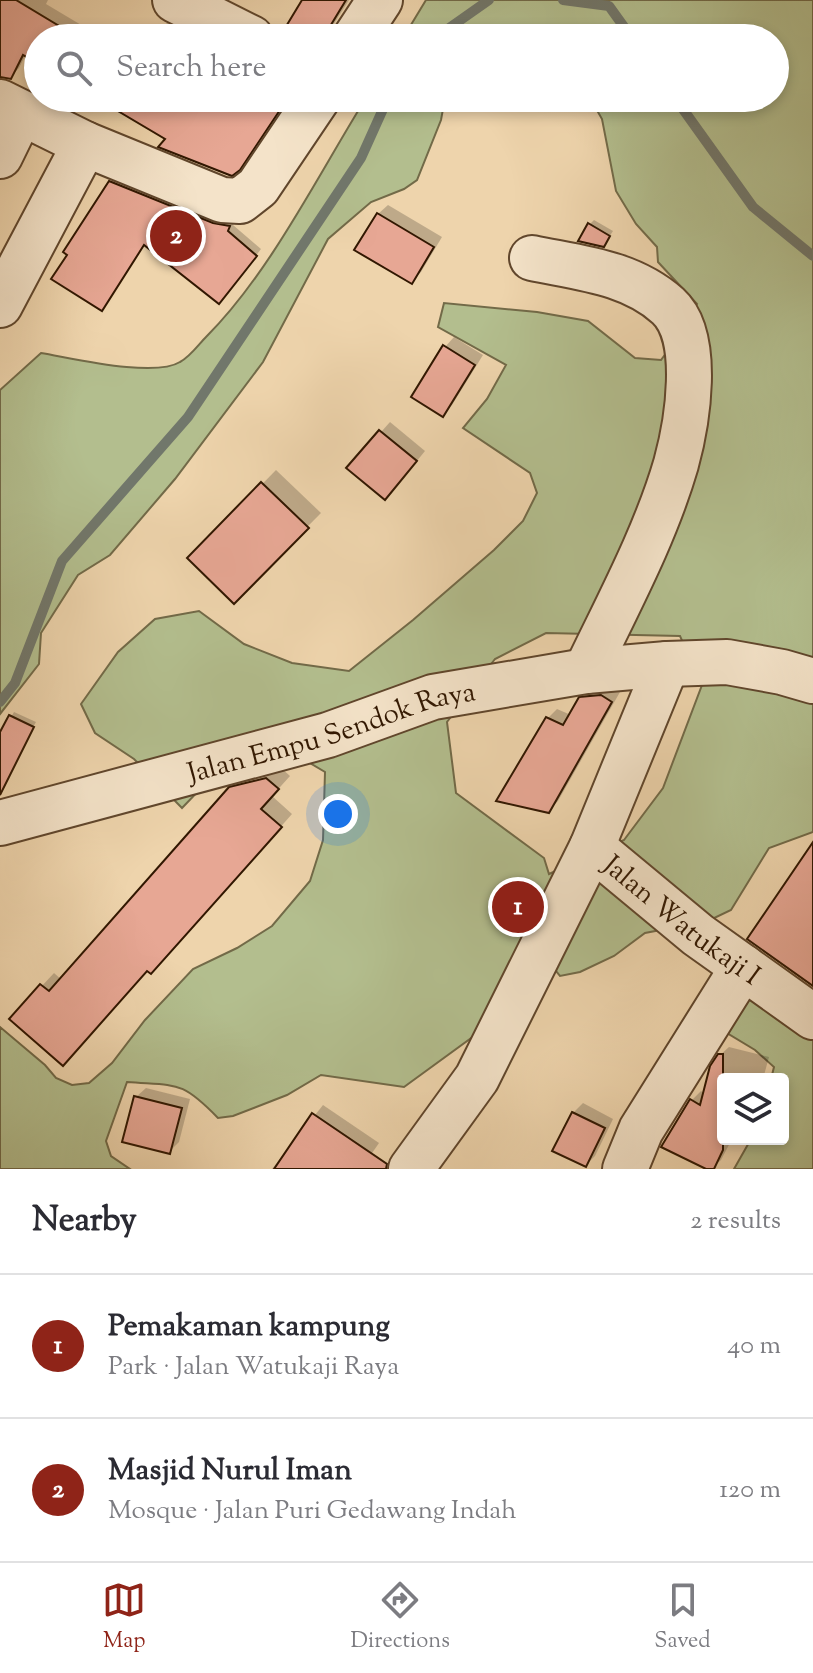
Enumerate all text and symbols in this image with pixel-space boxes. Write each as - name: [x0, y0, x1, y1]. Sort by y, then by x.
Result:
- search box: [24, 24, 789, 112]
- icon: search: [52, 46, 96, 90]
- text: Search here: [116, 47, 266, 90]
- pin: 2: [150, 206, 202, 266]
- street label: Jalan Empu Sendok Raya: [181, 673, 479, 795]
- your location: [318, 794, 358, 834]
- street label: Jalan Watukaji I: [592, 846, 768, 997]
- pin: 1: [492, 877, 544, 937]
- map controls: [717, 1073, 789, 1145]
- button: layers: [717, 1073, 789, 1145]
- text: Nearby: [32, 1197, 137, 1246]
- text: 2 results: [690, 1203, 781, 1240]
- text: Pemakaman kampung: [108, 1306, 390, 1349]
- text: 1: [54, 1328, 62, 1365]
- text: 40 m: [727, 1328, 781, 1365]
- text: Park · Jalan Watukaji Raya: [108, 1349, 399, 1386]
- text: Masjid Nurul Iman: [108, 1450, 352, 1493]
- text: 2: [52, 1472, 64, 1509]
- text: 120 m: [719, 1472, 781, 1509]
- text: Mosque · Jalan Puri Gedawang Indah: [108, 1493, 517, 1530]
- tab: Map: [102, 1578, 146, 1658]
- tab: Directions: [351, 1578, 450, 1658]
- tab: Saved: [654, 1578, 711, 1658]

